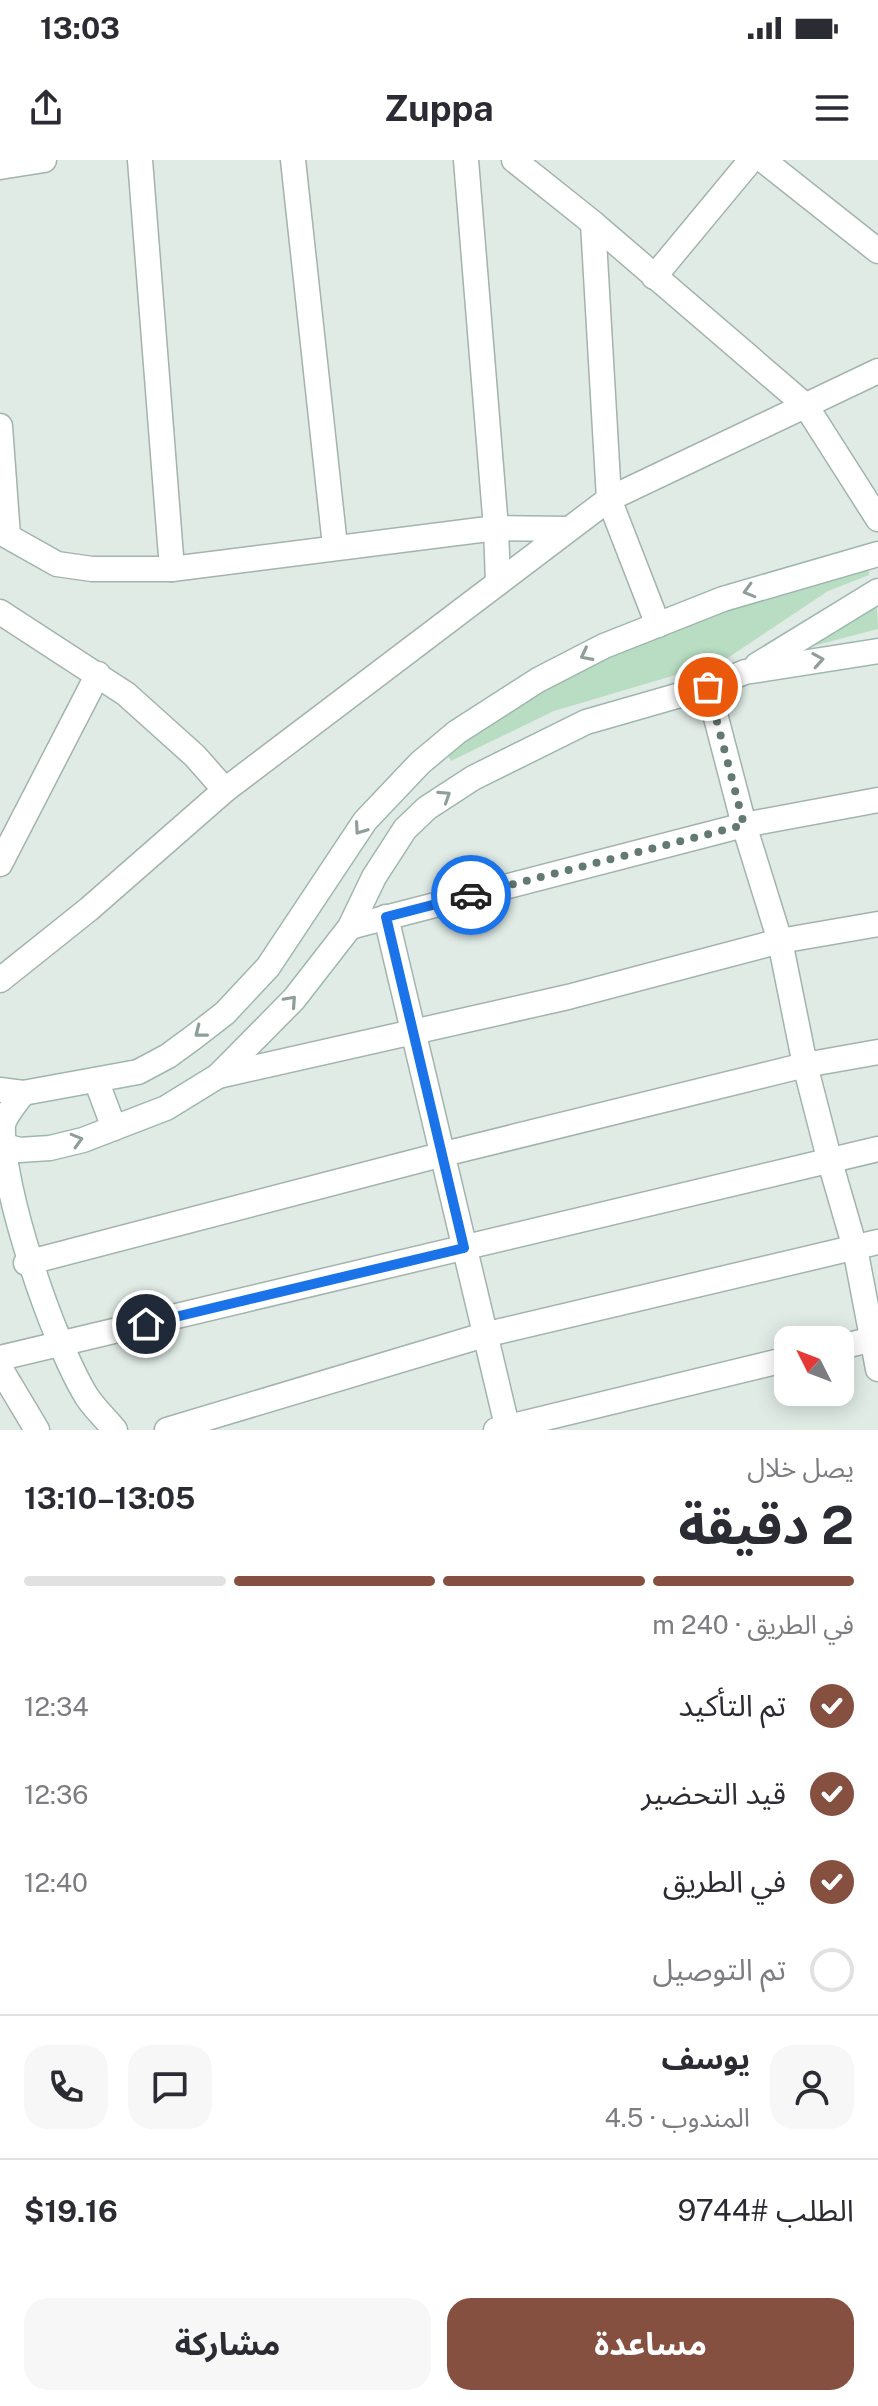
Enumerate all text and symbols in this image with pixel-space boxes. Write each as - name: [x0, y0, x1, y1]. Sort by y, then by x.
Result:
- text: 13:03: [40, 10, 120, 46]
- icon: share: [24, 86, 68, 130]
- icon: menu: [810, 86, 854, 130]
- text: Zuppa: [384, 87, 494, 129]
- one-way arrow: [743, 582, 757, 598]
- one-way arrow: [580, 645, 594, 661]
- pin: [674, 653, 742, 721]
- one-way arrow: [811, 653, 825, 670]
- icon: bag: [686, 665, 730, 709]
- one-way arrow: [436, 790, 451, 805]
- one-way arrow: [355, 821, 370, 835]
- courier: [431, 855, 511, 935]
- icon: car: [449, 873, 493, 917]
- one-way arrow: [281, 996, 295, 1011]
- one-way arrow: [194, 1023, 209, 1037]
- one-way arrow: [70, 1133, 84, 1150]
- pin: [112, 1290, 180, 1358]
- icon: home: [124, 1302, 168, 1346]
- north arrow: [774, 1326, 854, 1406]
- map controls: [774, 1326, 854, 1406]
- text: يصل خلال: [747, 1452, 854, 1483]
- text: 13:05–13:10: [24, 1480, 195, 1516]
- text: 2 دقيقة: [678, 1495, 854, 1556]
- text: في الطريق · 240 m: [652, 1609, 854, 1640]
- icon: check: [810, 1684, 854, 1728]
- text: تم التأكيد: [679, 1687, 786, 1723]
- text: 12:34: [24, 1691, 89, 1722]
- icon: check: [810, 1772, 854, 1816]
- text: قيد التحضير: [641, 1775, 786, 1811]
- text: 12:36: [24, 1779, 88, 1810]
- icon: check: [810, 1860, 854, 1904]
- text: في الطريق: [663, 1863, 786, 1899]
- text: 12:40: [24, 1867, 88, 1898]
- text: تم التوصيل: [652, 1951, 786, 1987]
- text: يوسف: [662, 2040, 750, 2076]
- button: phone: [24, 2045, 108, 2129]
- button: chat: [128, 2045, 212, 2129]
- button: person: [770, 2045, 854, 2129]
- text: المندوب · 4.5: [605, 2102, 750, 2133]
- text: الطلب #9744: [677, 2192, 854, 2228]
- text: $19.16: [24, 2193, 118, 2229]
- button: مشاركة: [24, 2298, 431, 2390]
- button: مساعدة: [447, 2298, 854, 2390]

